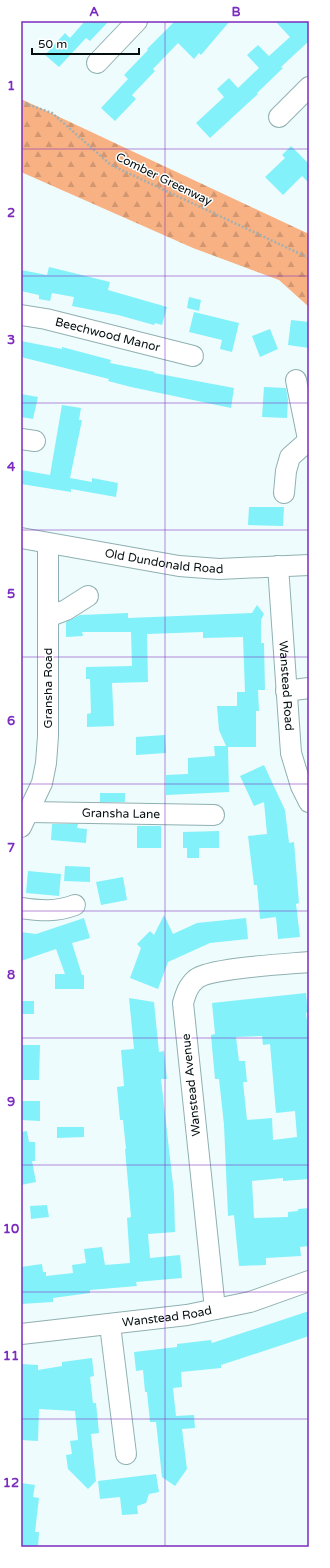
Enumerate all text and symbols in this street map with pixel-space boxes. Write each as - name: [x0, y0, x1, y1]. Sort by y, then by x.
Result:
- text: A: [89, 4, 99, 20]
- text: B: [231, 4, 241, 20]
- scale bar: [32, 30, 139, 56]
- text: 50 m: [38, 37, 67, 51]
- text: 1: [7, 78, 15, 94]
- street label: Comber Greenway: [114, 150, 215, 209]
- text: 2: [7, 205, 15, 221]
- street label: Beechwood Manor: [54, 315, 162, 355]
- text: 3: [7, 332, 15, 348]
- text: 4: [7, 459, 16, 475]
- street label: Old Dundonald Road: [104, 546, 224, 576]
- text: 5: [7, 586, 15, 602]
- street label: Wanstead Road: [276, 640, 296, 731]
- street label: Gransha Road: [41, 648, 55, 728]
- text: 6: [7, 713, 15, 729]
- street label: Gransha Lane: [82, 806, 161, 821]
- text: 7: [7, 840, 15, 856]
- text: 8: [7, 967, 15, 983]
- street label: Wanstead Avenue: [179, 1033, 203, 1137]
- text: 9: [7, 1094, 15, 1110]
- text: 10: [3, 1221, 19, 1237]
- street label: Wanstead Road: [121, 1303, 213, 1329]
- text: 11: [3, 1348, 19, 1364]
- text: 12: [3, 1475, 19, 1491]

